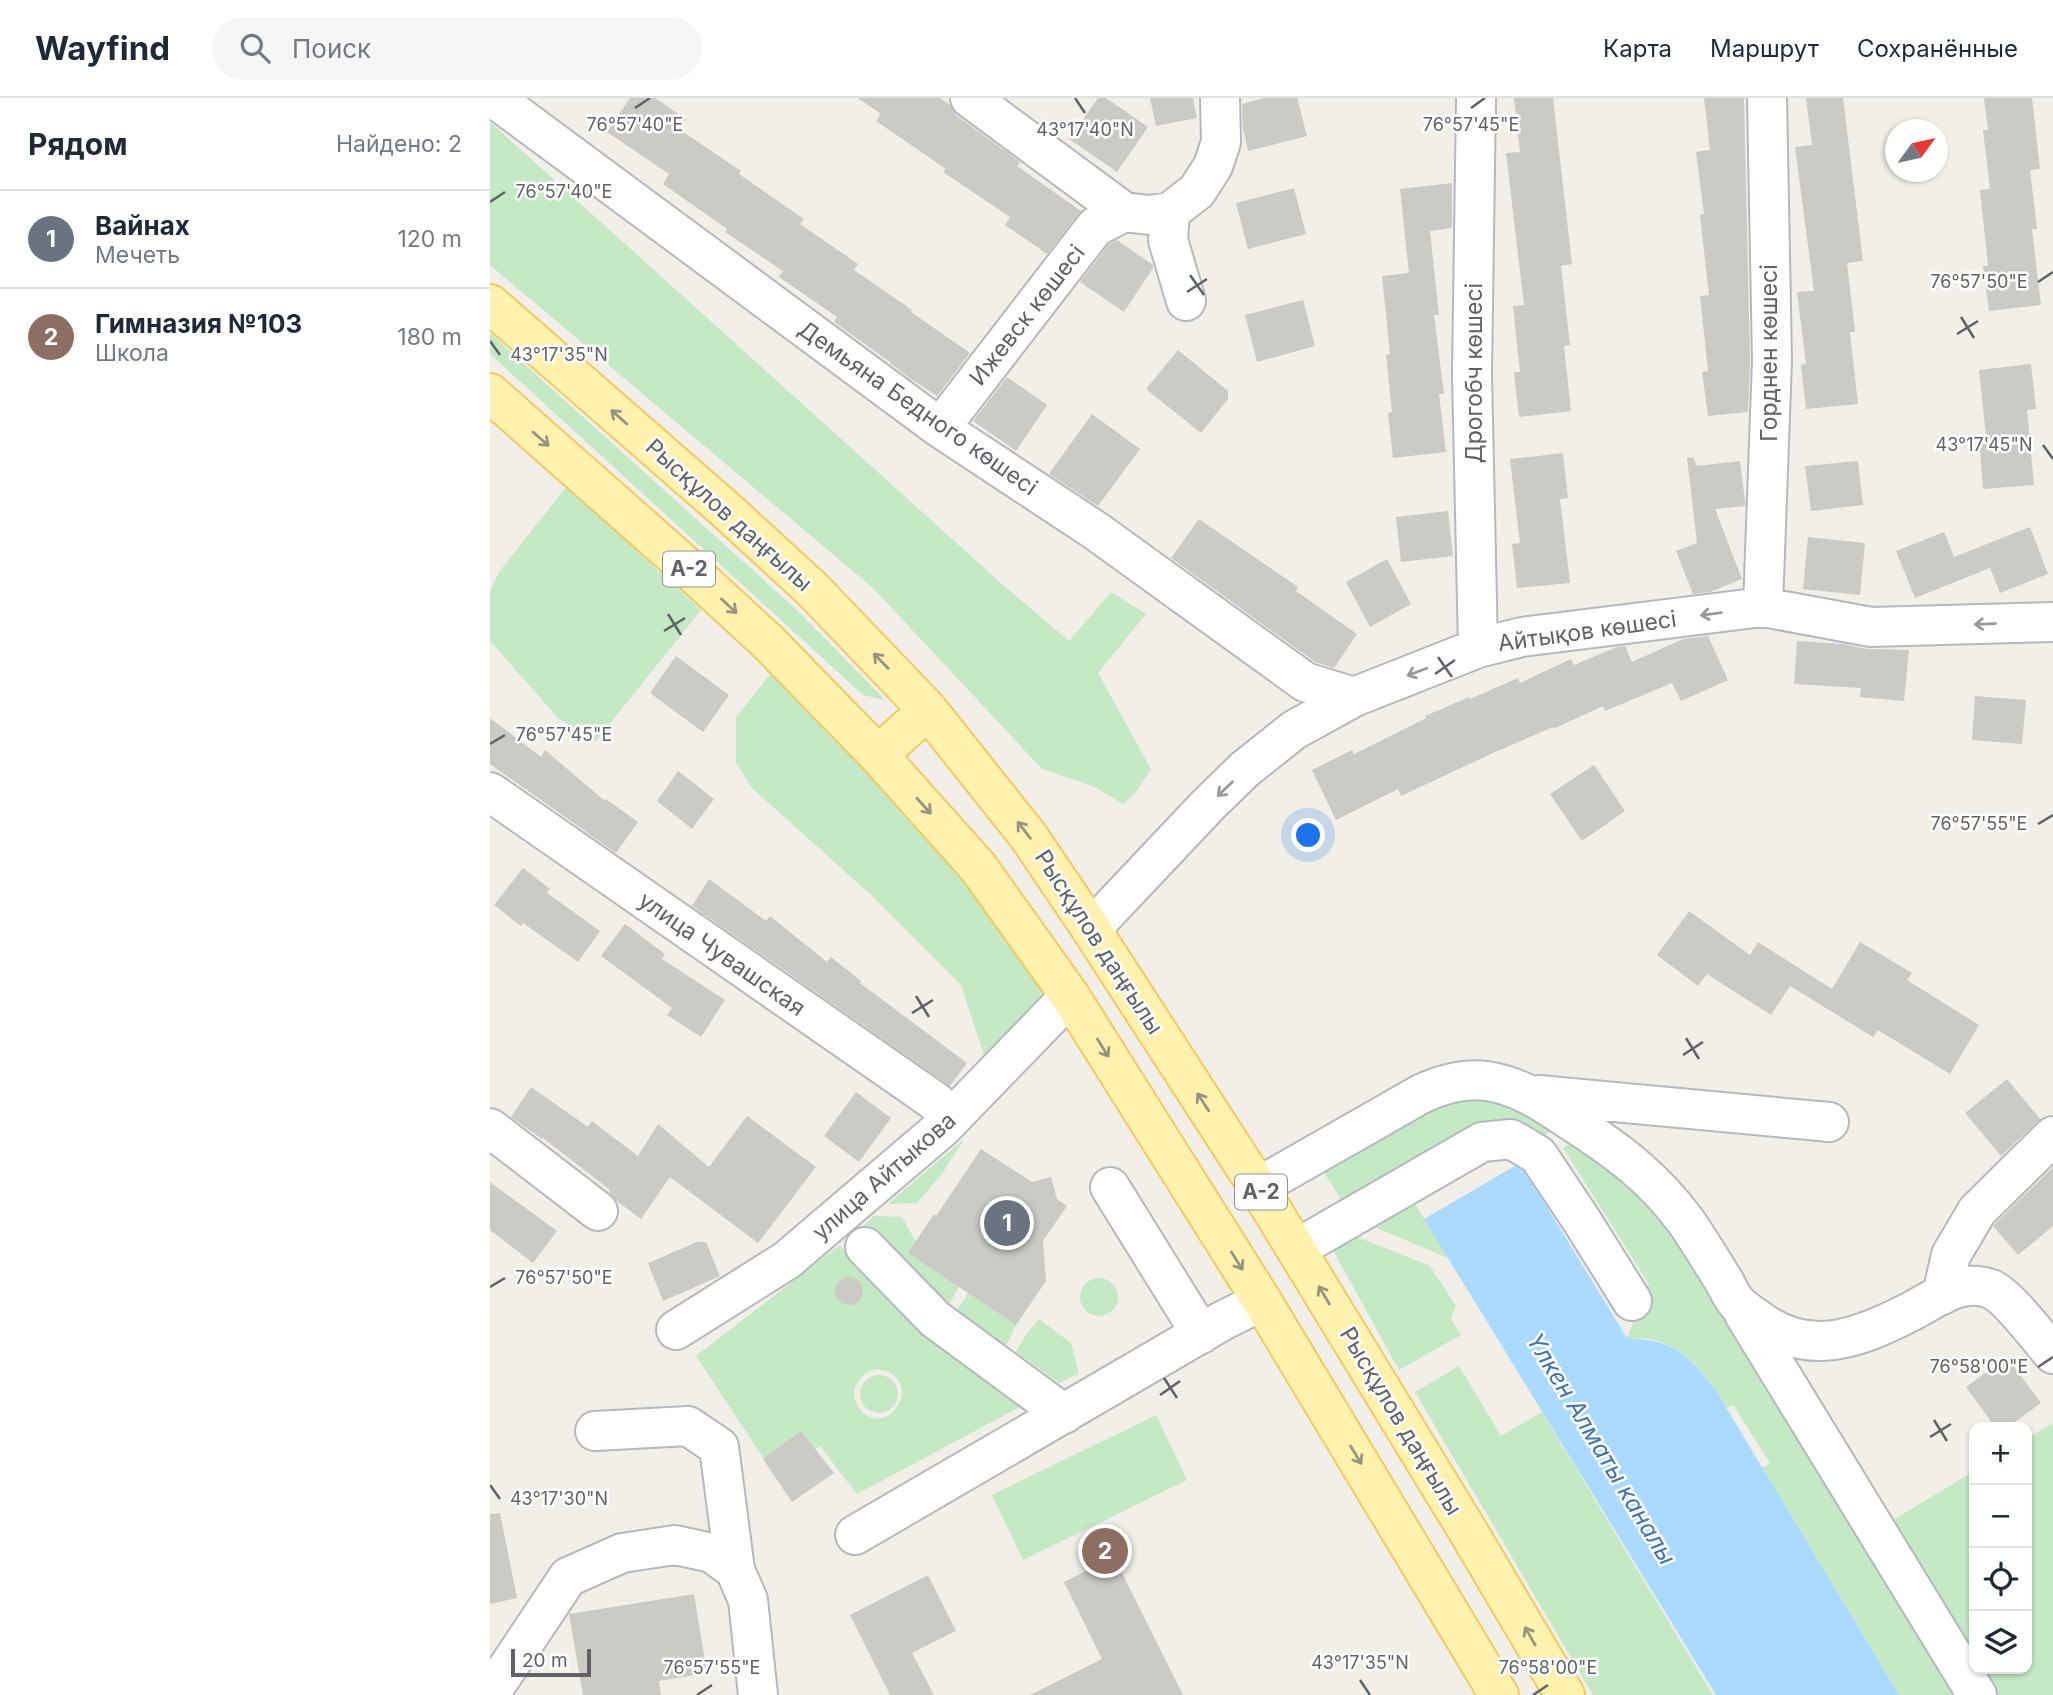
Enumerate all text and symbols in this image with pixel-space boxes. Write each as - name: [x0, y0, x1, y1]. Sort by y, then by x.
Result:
- search box: [212, 17, 702, 80]
- text: Wayfind: [35, 28, 170, 68]
- icon: search: [236, 29, 274, 67]
- text: Поиск: [292, 33, 371, 64]
- text: Карта: [1603, 34, 1672, 63]
- text: Маршрут: [1710, 34, 1819, 63]
- text: Сохранённые: [1857, 34, 2018, 63]
- text: 76°57'40"E: [587, 114, 683, 135]
- text: 76°57'45"E: [1423, 114, 1519, 135]
- text: 43°17'40"N: [1036, 119, 1134, 140]
- north arrow: [1885, 119, 1948, 182]
- text: Рядом: [28, 126, 128, 162]
- text: Найдено: 2: [336, 130, 462, 158]
- text: 76°57'40"E: [516, 181, 612, 202]
- text: Вайнах: [95, 210, 190, 241]
- text: 1: [46, 225, 56, 253]
- text: 120 m: [397, 225, 462, 253]
- street label: Ижевск көшесі: [963, 239, 1091, 391]
- text: Мечеть: [95, 241, 180, 269]
- street label: Горднен көшесі: [1755, 264, 1783, 442]
- text: 76°57'50"E: [1930, 271, 2028, 292]
- street label: Дрогобч көшесі: [1460, 283, 1488, 463]
- text: Гимназия №103: [95, 308, 302, 339]
- street label: Демьяна Бедного көшесі: [793, 315, 1043, 501]
- text: 2: [44, 323, 58, 351]
- text: 180 m: [397, 323, 462, 351]
- text: Школа: [95, 339, 169, 367]
- text: 43°17'35"N: [510, 344, 608, 365]
- one-way arrow: [610, 409, 628, 425]
- one-way arrow: [532, 430, 549, 447]
- street label: Рысқұлов даңғылы: [640, 433, 818, 597]
- text: 43°17'45"N: [1936, 434, 2032, 455]
- road number: A-2: [663, 552, 715, 587]
- one-way arrow: [720, 598, 738, 614]
- street label: Айтықов көшесі: [1496, 605, 1678, 657]
- one-way arrow: [1700, 607, 1722, 620]
- one-way arrow: [1974, 617, 1997, 630]
- one-way arrow: [873, 652, 890, 669]
- one-way arrow: [1406, 666, 1428, 679]
- text: 76°57'45"E: [516, 724, 612, 745]
- one-way arrow: [1216, 781, 1233, 798]
- one-way arrow: [916, 797, 932, 815]
- text: 76°57'55"E: [1931, 813, 2027, 834]
- your location: [1291, 818, 1325, 852]
- one-way arrow: [1016, 822, 1031, 840]
- street label: Рысқұлов даңғылы: [1029, 845, 1169, 1039]
- street label: улица Чувашская: [633, 886, 811, 1022]
- one-way arrow: [1095, 1038, 1110, 1057]
- one-way arrow: [1196, 1092, 1210, 1112]
- street label: улица Айтыкова: [807, 1106, 961, 1246]
- road number: A-2: [1235, 1174, 1287, 1210]
- pin: 1: [984, 1197, 1030, 1249]
- one-way arrow: [1230, 1251, 1244, 1271]
- text: 76°57'50"E: [515, 1267, 613, 1288]
- one-way arrow: [1316, 1285, 1330, 1305]
- street label: Рысқұлов даңғылы: [1334, 1322, 1468, 1520]
- water label: Үлкен Алматы каналы: [1521, 1328, 1682, 1570]
- text: 76°58'00"E: [1930, 1356, 2028, 1377]
- map controls: [1969, 1422, 2032, 1674]
- button: +: [1969, 1422, 2032, 1485]
- one-way arrow: [1349, 1445, 1363, 1465]
- button: −: [1969, 1485, 2032, 1548]
- text: 43°17'30"N: [510, 1488, 608, 1509]
- pin: 2: [1082, 1525, 1128, 1577]
- button: locate: [1969, 1548, 2032, 1611]
- button: layers: [1969, 1611, 2032, 1674]
- one-way arrow: [1523, 1627, 1537, 1647]
- scale bar: [511, 1646, 592, 1678]
- text: 20 m: [522, 1649, 568, 1672]
- text: 43°17'35"N: [1311, 1652, 1409, 1673]
- text: 76°57'55"E: [664, 1657, 760, 1678]
- text: 76°58'00"E: [1499, 1657, 1597, 1678]

